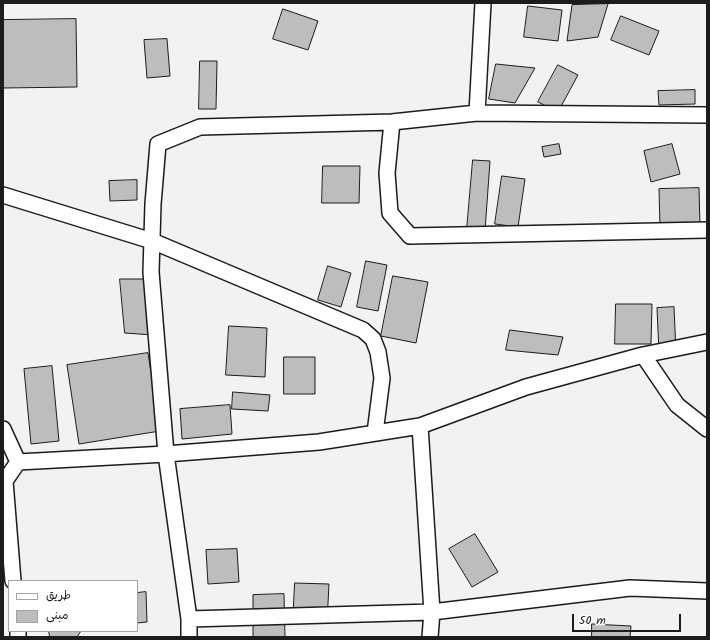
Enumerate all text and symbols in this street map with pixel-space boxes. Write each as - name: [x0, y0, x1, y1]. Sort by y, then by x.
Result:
- legend: [8, 580, 138, 632]
- text: طريق: [46, 586, 71, 605]
- text: مبنى: [46, 606, 69, 625]
- scale bar: [574, 606, 683, 632]
- text: 50 m: [579, 611, 606, 630]

